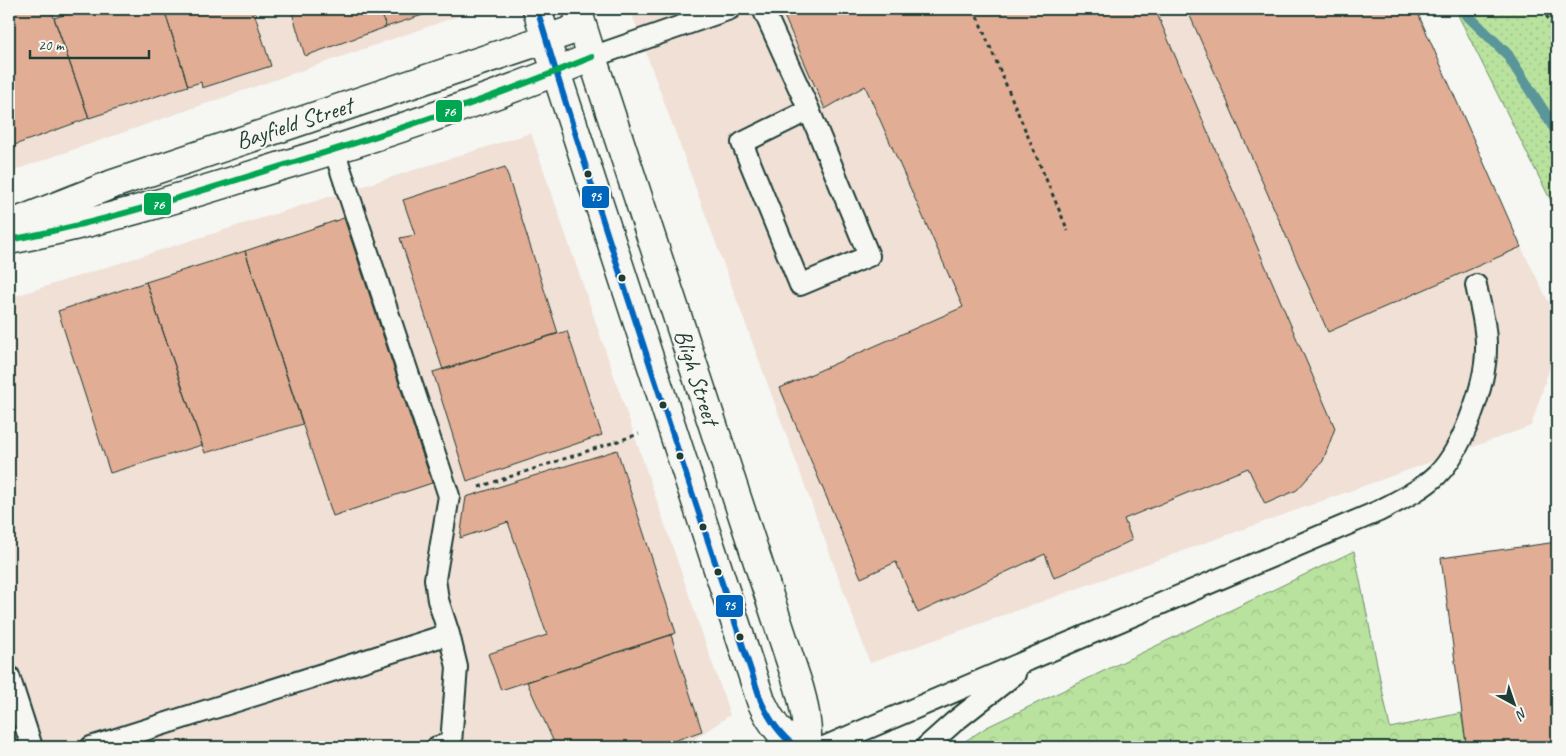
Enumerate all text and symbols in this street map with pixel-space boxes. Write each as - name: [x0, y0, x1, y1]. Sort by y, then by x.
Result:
- scale bar: [30, 28, 149, 60]
- text: 20 m: [38, 36, 65, 55]
- street label: Bayfield Street: [232, 89, 359, 156]
- line badge: 76: [435, 99, 463, 123]
- text: 76: [443, 103, 457, 120]
- unlabelled marker: [583, 169, 593, 179]
- line badge: 95: [581, 185, 610, 209]
- text: 95: [589, 188, 603, 205]
- line badge: 76: [143, 192, 172, 216]
- text: 76: [152, 196, 166, 213]
- unlabelled marker: [617, 273, 627, 283]
- street label: Bligh Street: [668, 326, 727, 431]
- unlabelled marker: [658, 400, 668, 410]
- unlabelled marker: [675, 451, 685, 461]
- unlabelled marker: [698, 522, 708, 532]
- unlabelled marker: [713, 567, 723, 577]
- line badge: 95: [715, 594, 744, 618]
- text: 95: [723, 597, 737, 614]
- unlabelled marker: [735, 632, 745, 642]
- north arrow: [1488, 678, 1538, 728]
- text: N: [1511, 704, 1531, 724]

